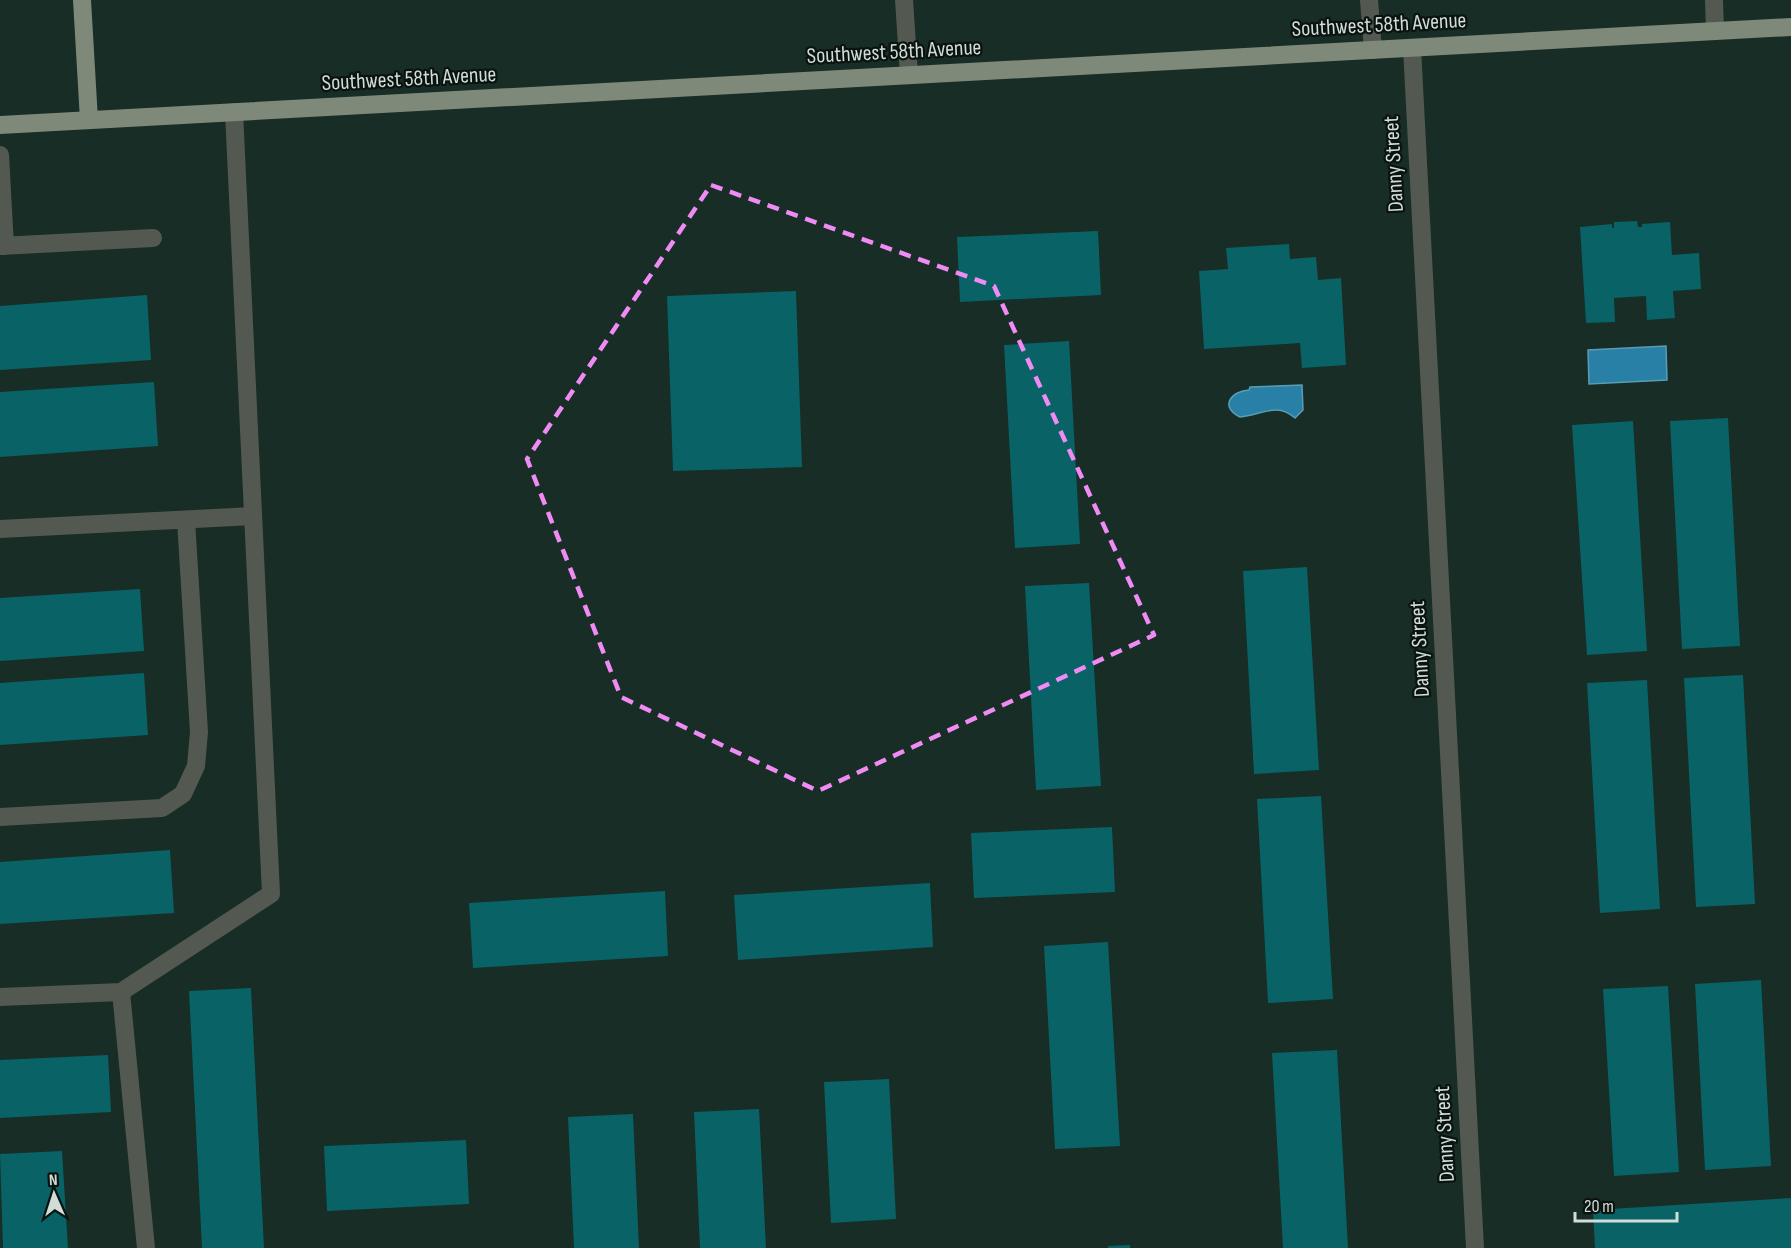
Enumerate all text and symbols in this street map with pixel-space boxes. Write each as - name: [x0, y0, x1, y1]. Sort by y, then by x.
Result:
- street label: Southwest 58th Avenue: [1291, 7, 1467, 43]
- street label: Southwest 58th Avenue: [806, 34, 982, 70]
- street label: Southwest 58th Avenue: [321, 61, 497, 97]
- street label: Danny Street: [1378, 115, 1410, 213]
- street label: Danny Street: [1404, 600, 1436, 698]
- street label: Danny Street: [1429, 1085, 1461, 1183]
- north arrow: [24, 1164, 84, 1224]
- text: N: [49, 1171, 58, 1190]
- scale bar: [1575, 1185, 1677, 1223]
- text: 20 m: [1584, 1196, 1614, 1217]

